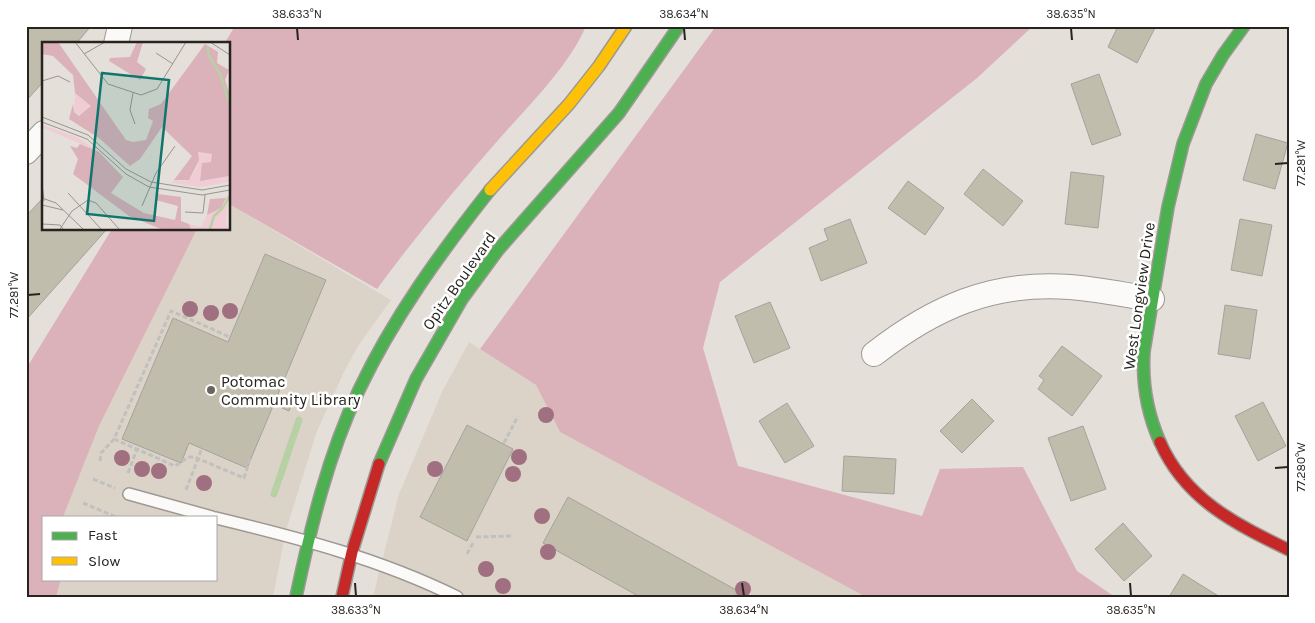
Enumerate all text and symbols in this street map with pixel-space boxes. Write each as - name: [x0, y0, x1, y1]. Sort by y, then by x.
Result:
- text: 38.633°N: [272, 7, 322, 21]
- text: 38.634°N: [659, 7, 709, 21]
- text: 38.635°N: [1046, 7, 1096, 21]
- inset map: [42, 42, 230, 230]
- text: 77.281°W: [1294, 139, 1308, 186]
- street label: West Longview Drive: [1119, 221, 1159, 371]
- street label: Opitz Boulevard: [418, 228, 500, 334]
- text: 77.281°W: [7, 271, 21, 318]
- place label: Potomac Community Library: [221, 372, 361, 409]
- marker: Potomac Community Library: [205, 384, 217, 396]
- text: 77.280°W: [1294, 442, 1308, 492]
- legend: [42, 516, 218, 580]
- text: Fast: [88, 526, 118, 544]
- text: Slow: [88, 552, 120, 570]
- text: 38.633°N: [331, 603, 381, 617]
- text: 38.634°N: [719, 603, 769, 617]
- text: 38.635°N: [1106, 603, 1156, 617]

